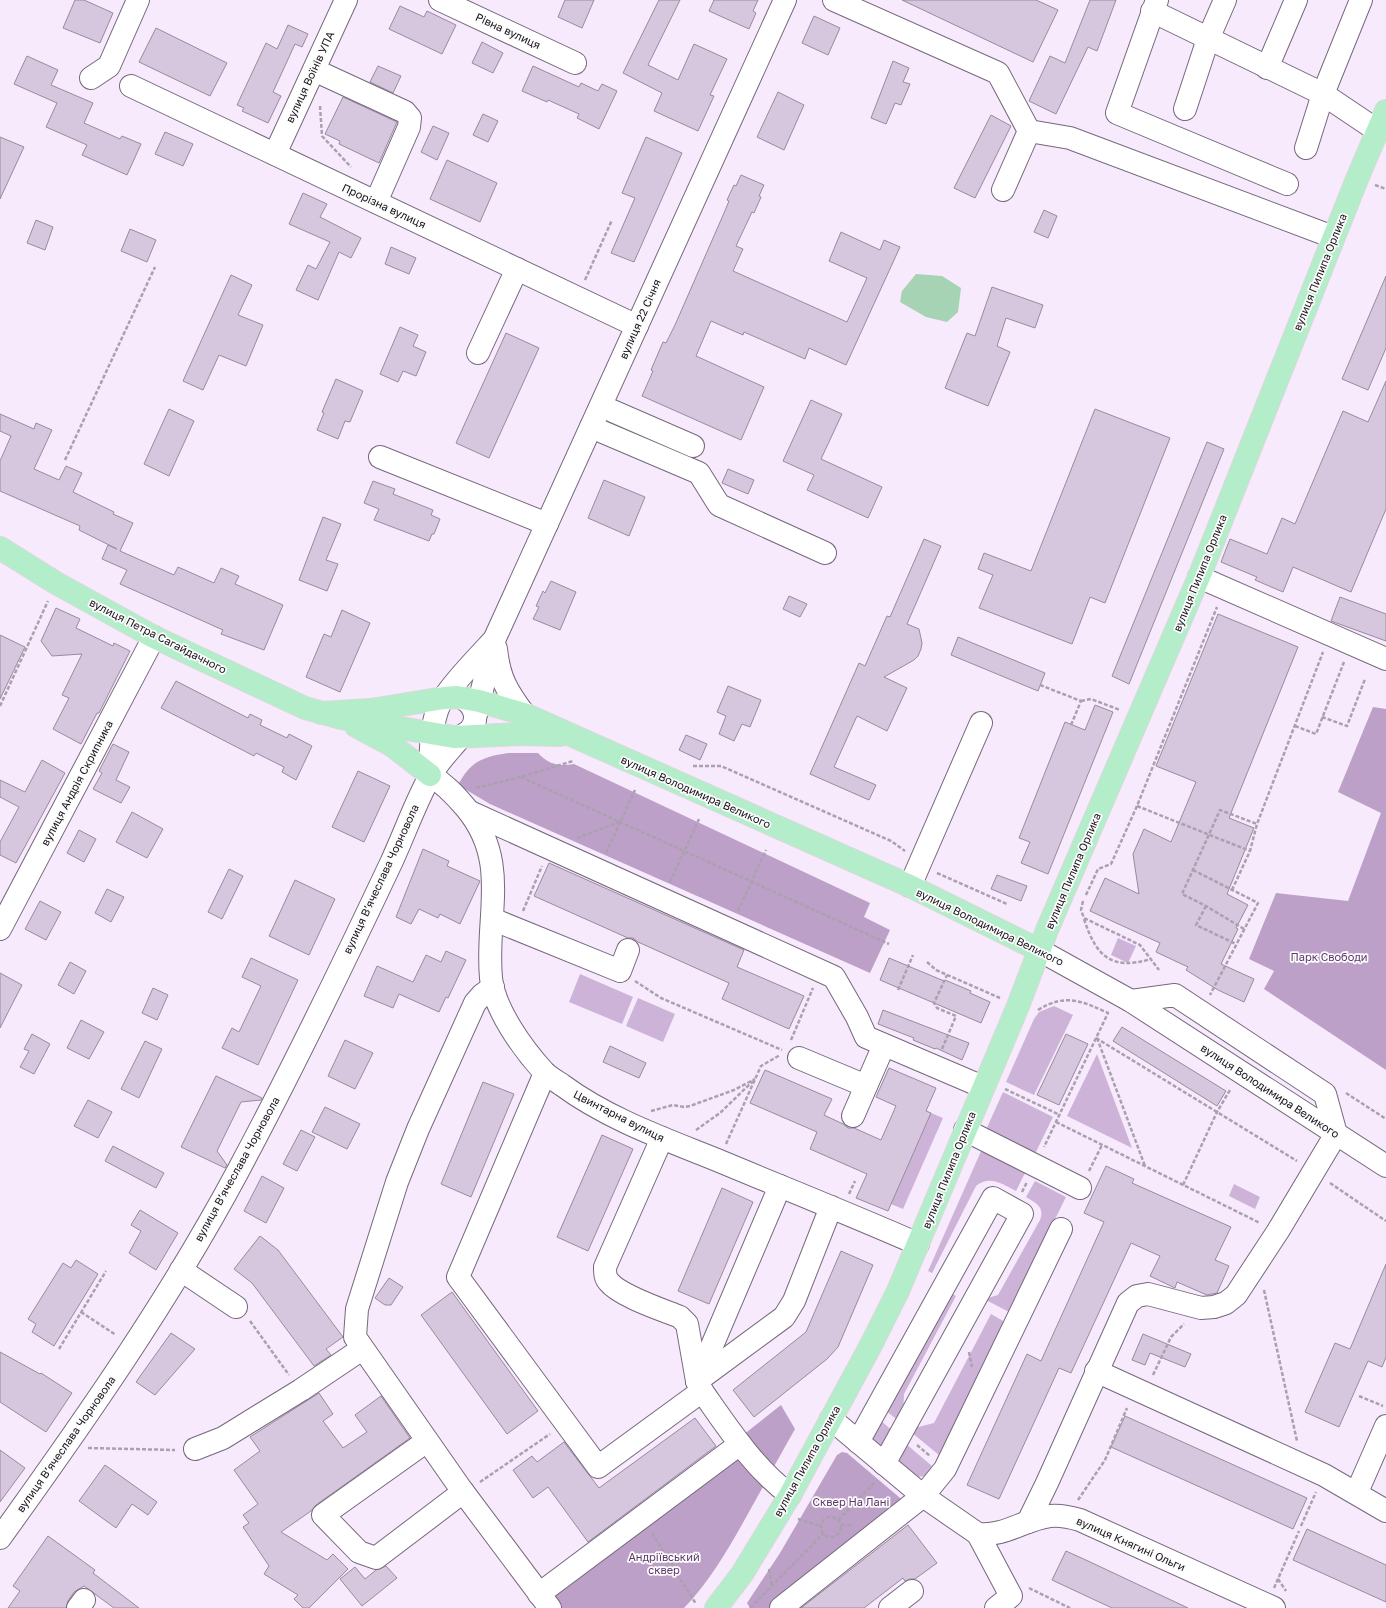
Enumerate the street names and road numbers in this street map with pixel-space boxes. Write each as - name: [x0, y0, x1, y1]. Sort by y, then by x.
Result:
- street label: Рівна вулиця: [474, 10, 543, 51]
- street label: вулиця Воїнів УПА: [283, 28, 337, 125]
- street label: Прорізна вулиця: [340, 180, 428, 231]
- street label: вулиця Пилипа Орлика: [1290, 211, 1349, 332]
- street label: вулиця 22 Січня: [616, 277, 663, 361]
- street label: вулиця Пилипа Орлика: [1170, 512, 1229, 633]
- street label: вулиця Петра Сагайдачного: [88, 595, 229, 676]
- street label: вулиця Андрія Скрипника: [38, 718, 115, 848]
- street label: вулиця Володимира Великого: [619, 753, 773, 831]
- street label: вулиця Вʼячеслава Чорновола: [340, 802, 421, 956]
- street label: вулиця Пилипа Орлика: [1042, 811, 1103, 931]
- street label: вулиця Володимира Великого: [914, 885, 1066, 968]
- street label: вулиця Володимира Великого: [1199, 1041, 1342, 1141]
- street label: Цвинтарна вулиця: [572, 1087, 667, 1144]
- street label: вулиця Вʼячеслава Чорновола: [191, 1094, 282, 1243]
- street label: вулиця Пилипа Орлика: [919, 1109, 978, 1230]
- street label: вулиця Вʼячеслава Чорновола: [13, 1373, 118, 1514]
- street label: вулиця Пилипа Орлика: [771, 1403, 843, 1519]
- street label: вулиця Княгині Ольги: [1075, 1514, 1188, 1573]

